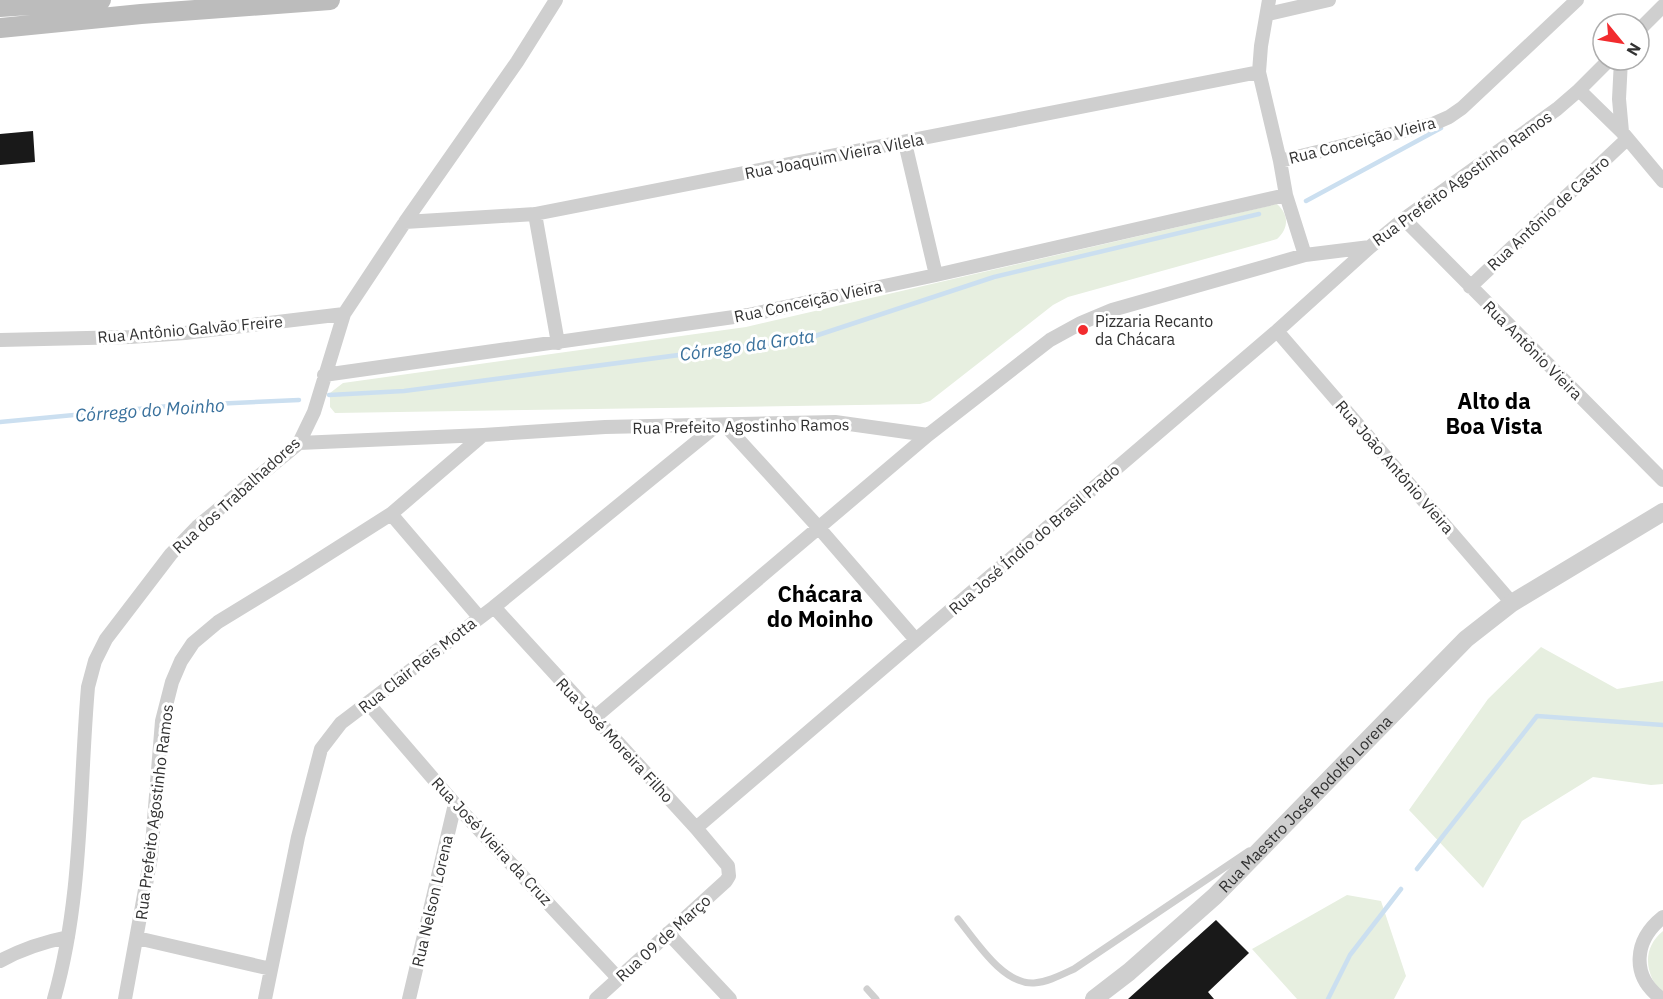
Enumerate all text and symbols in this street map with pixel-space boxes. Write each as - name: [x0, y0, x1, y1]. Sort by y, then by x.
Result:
- north arrow: [1591, 12, 1651, 72]
- text: N: [1622, 39, 1646, 60]
- street label: Rua Prefeito Agostinho Ramos: [1368, 106, 1556, 250]
- street label: Rua Conceição Vieira: [1287, 112, 1438, 168]
- street label: Rua Joaquim Vieira Vilela: [743, 129, 926, 183]
- street label: Rua Antônio de Castro: [1483, 151, 1613, 275]
- street label: Rua Conceição Vieira: [732, 275, 884, 326]
- street label: Rua Antônio Vieira: [1479, 296, 1587, 404]
- street label: Rua Antônio Galvão Freire: [96, 311, 284, 347]
- place label: Pizzaria Recanto da Chácara: [1095, 311, 1213, 349]
- marker: Pizzaria Recanto da Chácara: [1076, 323, 1090, 337]
- water label: Córrego da Grota: [678, 324, 816, 366]
- district label: Alto da Boa Vista: [1445, 386, 1543, 440]
- water label: Córrego do Moinho: [74, 393, 226, 427]
- street label: Rua João Antônio Vieira: [1331, 396, 1459, 538]
- street label: Rua Prefeito Agostinho Ramos: [632, 414, 850, 438]
- street label: Rua dos Trabalhadores: [168, 432, 304, 558]
- street label: Rua José Índio do Brasil Prado: [944, 459, 1123, 619]
- district label: Chácara do Moinho: [767, 579, 873, 633]
- street label: Rua Clair Reis Motta: [354, 612, 480, 717]
- street label: Rua José Moreira Filho: [552, 674, 678, 806]
- street label: Rua Prefeito Agostinho Ramos: [131, 703, 177, 921]
- street label: Rua Maestro José Rodolfo Lorena: [1214, 711, 1396, 897]
- street label: Rua José Vieira da Cruz: [427, 773, 557, 909]
- street label: Rua Nelson Lorena: [407, 833, 457, 969]
- street label: Rua 09 de Março: [611, 890, 715, 986]

